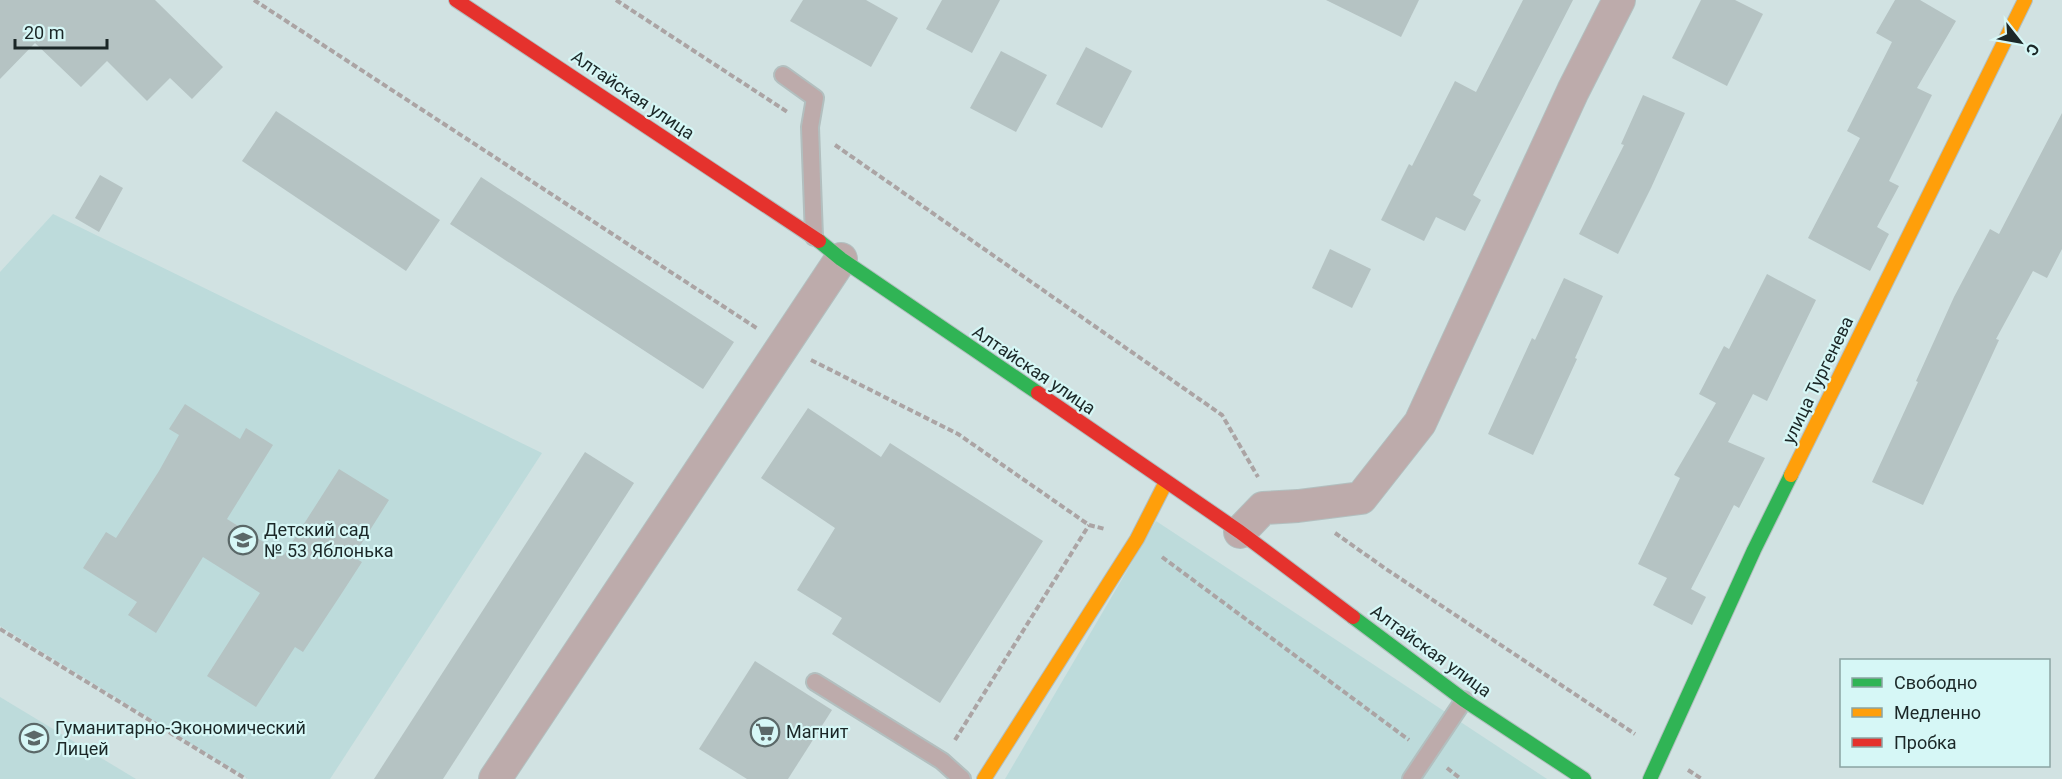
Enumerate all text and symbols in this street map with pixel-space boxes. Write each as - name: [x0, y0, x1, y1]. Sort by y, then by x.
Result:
- scale bar: [15, 12, 106, 50]
- north arrow: [1990, 12, 2050, 72]
- text: 20 m: [24, 22, 64, 43]
- text: С: [2022, 40, 2043, 59]
- street label: Алтайская улица: [568, 46, 699, 143]
- street label: улица Тургенева: [1778, 313, 1857, 447]
- street label: Алтайская улица: [969, 321, 1100, 418]
- place label: Детский сад № 53 Яблонька: [264, 519, 393, 561]
- school or university icon: Детский сад № 53 Яблонька: [227, 524, 259, 556]
- street label: Алтайская улица: [1367, 600, 1496, 701]
- legend: [1840, 659, 2050, 767]
- text: Свободно: [1894, 672, 1977, 693]
- text: Медленно: [1894, 702, 1981, 723]
- supermarket icon: Магнит: [749, 716, 781, 748]
- place label: Гуманитарно-Экономический Лицей: [55, 717, 306, 759]
- place label: Магнит: [786, 721, 849, 742]
- school or university icon: Гуманитарно-Экономический Лицей: [18, 722, 50, 754]
- text: Пробка: [1894, 732, 1957, 753]

